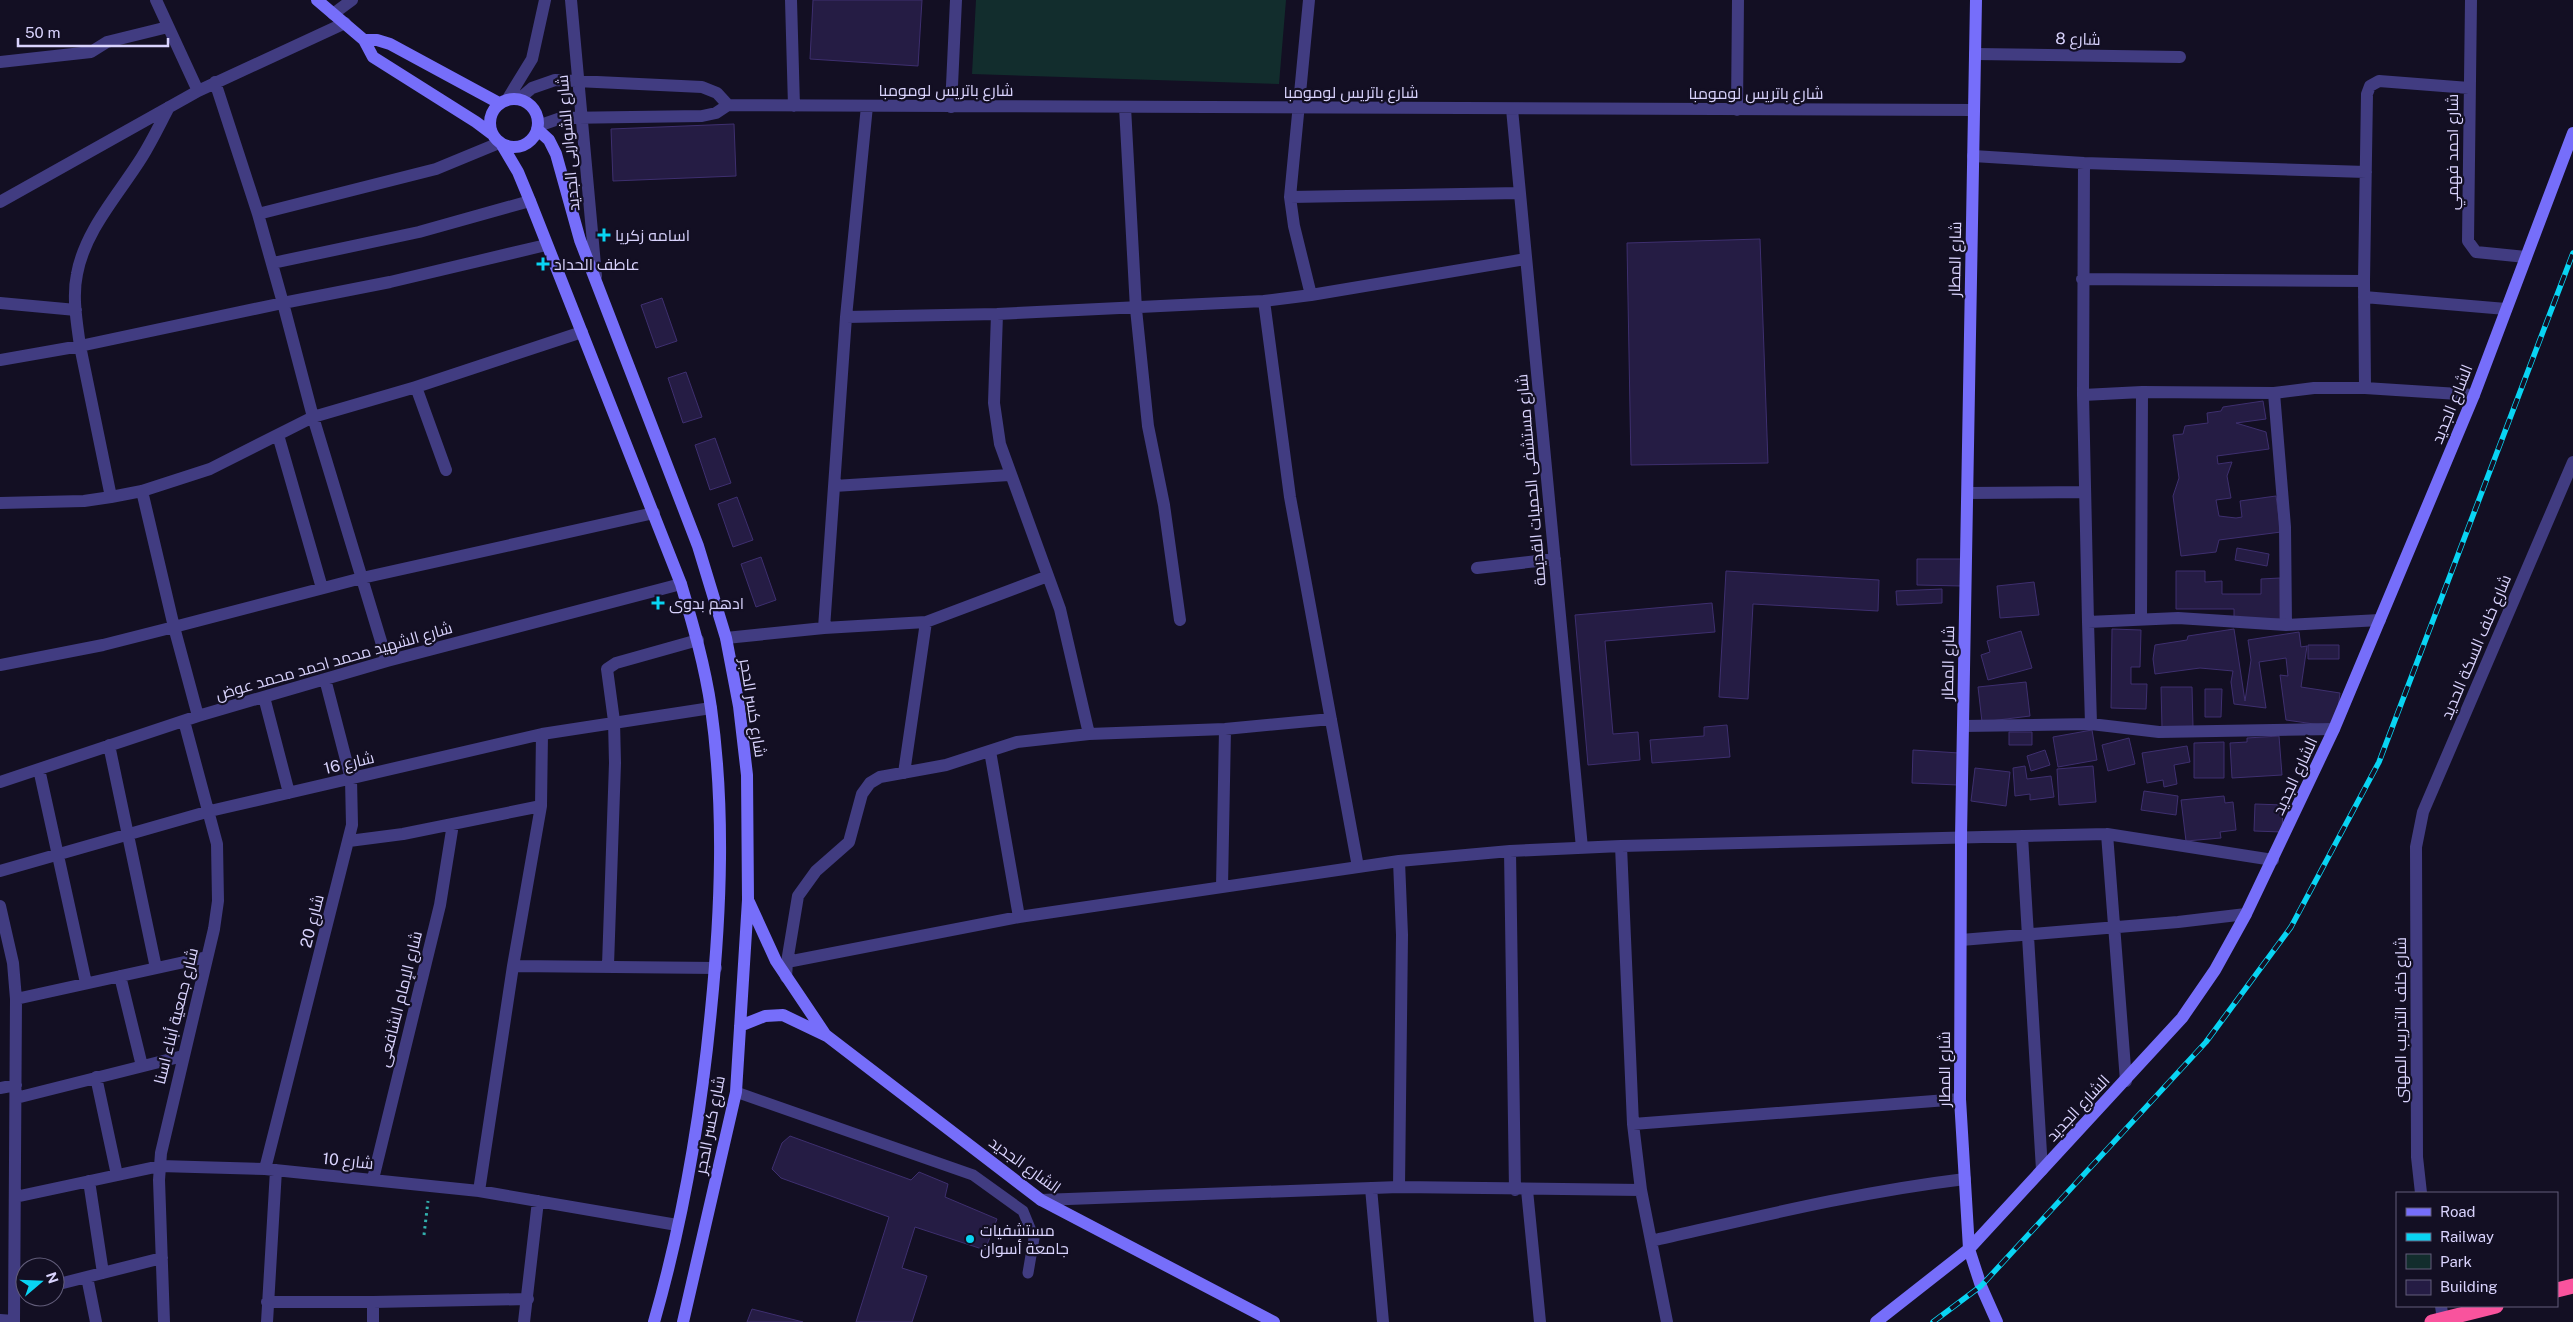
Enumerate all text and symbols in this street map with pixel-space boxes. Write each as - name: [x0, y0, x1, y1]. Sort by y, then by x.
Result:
- scale bar: [18, 15, 168, 47]
- text: 50 m: [25, 24, 60, 41]
- street label: شارع 8: [2055, 29, 2101, 51]
- street label: شارع الشواربى الجديد: [553, 74, 585, 212]
- street label: شارع باتريس لومومبا: [878, 81, 1014, 102]
- street label: شارع باتريس لومومبا: [1283, 83, 1419, 104]
- street label: شارع باتريس لومومبا: [1688, 84, 1824, 105]
- street label: شارع احمد فهمي: [2443, 94, 2466, 210]
- street label: شارع المطار: [1945, 221, 1967, 298]
- place label: اسامه زكريا: [615, 226, 690, 245]
- marker: اسامه زكريا: [597, 228, 611, 242]
- place label: عاطف الحداد: [554, 255, 640, 274]
- marker: عاطف الحداد: [536, 257, 550, 271]
- street label: الشارع الجديد: [2427, 362, 2478, 447]
- street label: شارع مستشفى الحميات القديمة: [1512, 373, 1552, 587]
- street label: شارع خلف السكة الحديد: [2437, 572, 2517, 723]
- place label: ادهم بدوى: [669, 594, 744, 615]
- marker: ادهم بدوى: [651, 596, 665, 610]
- street label: شارع الشهيد محمد احمد محمد عوض: [213, 618, 455, 706]
- street label: شارع المطار: [1938, 625, 1960, 702]
- street label: شارع كسر الحجر: [734, 656, 770, 759]
- street label: الشارع الجديد: [2269, 734, 2323, 819]
- street label: شارع 16: [322, 748, 377, 780]
- street label: شارع 20: [296, 892, 330, 950]
- street label: شارع الإمام الشافعى: [374, 929, 428, 1070]
- street label: شارع خلف التدريب المهنى: [2391, 937, 2412, 1103]
- street label: شارع جمعية أبناء اسنا: [150, 946, 204, 1087]
- street label: شارع المطار: [1935, 1031, 1956, 1108]
- street label: الشارع الجديد: [2042, 1071, 2115, 1147]
- street label: شارع كسر الحجر: [691, 1074, 731, 1177]
- street label: الشارع الجديد: [984, 1133, 1065, 1199]
- street label: شارع 10: [321, 1149, 374, 1175]
- legend: [2396, 1192, 2558, 1307]
- text: Road: [2440, 1203, 2476, 1220]
- place label: مستشفيات جامعة أسوان: [980, 1221, 1069, 1259]
- text: Railway: [2440, 1228, 2494, 1245]
- marker: مستشفيات جامعة أسوان: [964, 1233, 976, 1245]
- text: Park: [2440, 1253, 2472, 1270]
- north arrow: [15, 1257, 65, 1307]
- text: N: [43, 1270, 62, 1286]
- text: Building: [2440, 1278, 2498, 1295]

